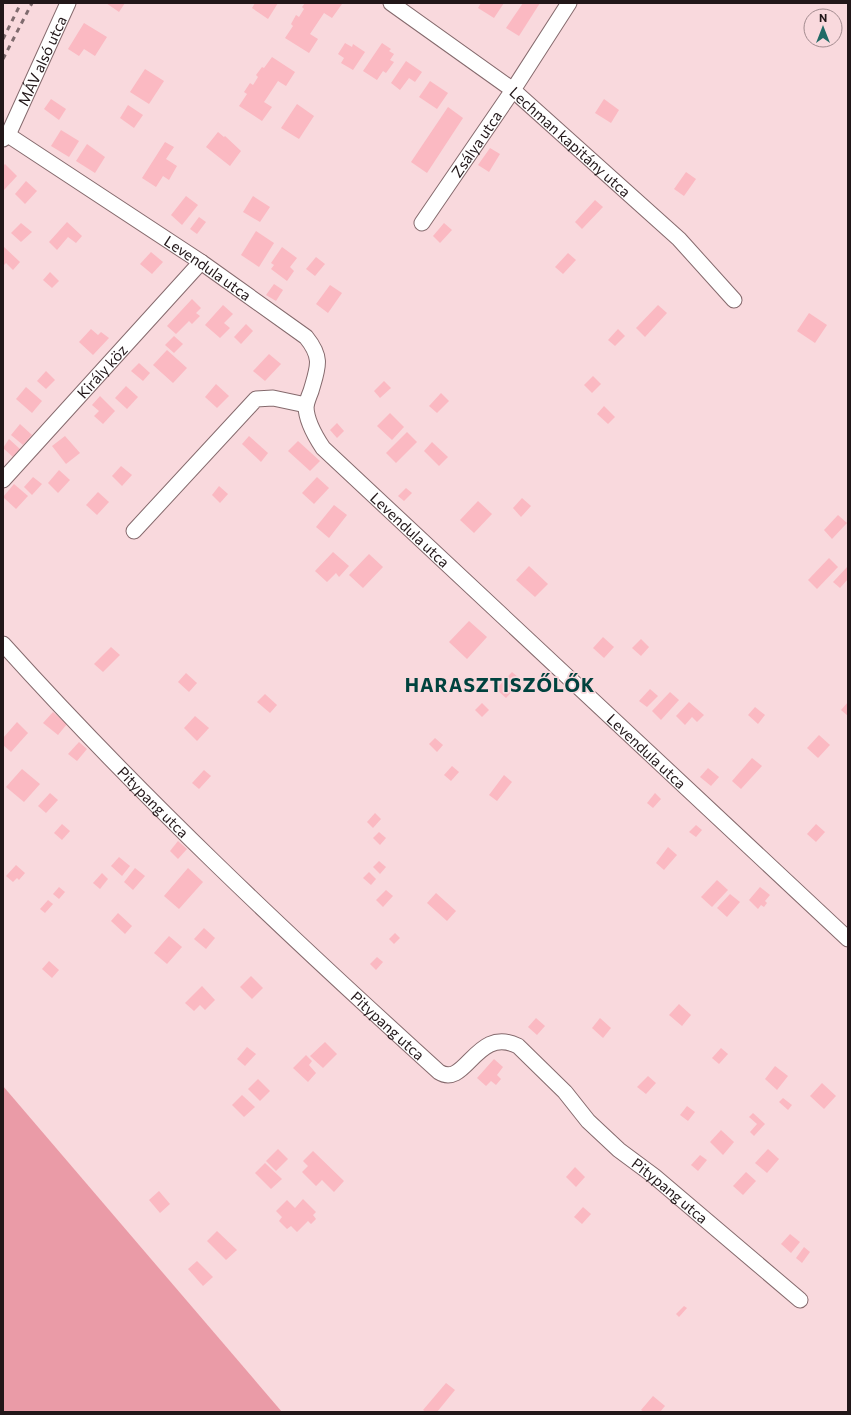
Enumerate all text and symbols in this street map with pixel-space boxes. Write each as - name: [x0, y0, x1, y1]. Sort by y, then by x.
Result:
- north arrow: [803, 8, 843, 48]
- text: N: [819, 11, 827, 24]
- street label: MÁV alsó utca: [14, 13, 70, 109]
- street label: Lechman kapitány utca: [506, 83, 635, 200]
- street label: Zsálya utca: [447, 107, 505, 180]
- street label: Levendula utca: [161, 231, 255, 304]
- street label: Király köz: [73, 341, 131, 402]
- street label: Levendula utca: [367, 488, 453, 571]
- district label: HARASZTISZŐLŐK: [405, 673, 595, 696]
- street label: Levendula utca: [604, 710, 690, 792]
- street label: Pitypang utca: [114, 762, 193, 841]
- street label: Pitypang utca: [347, 987, 428, 1063]
- street label: Pitypang utca: [628, 1154, 712, 1227]

